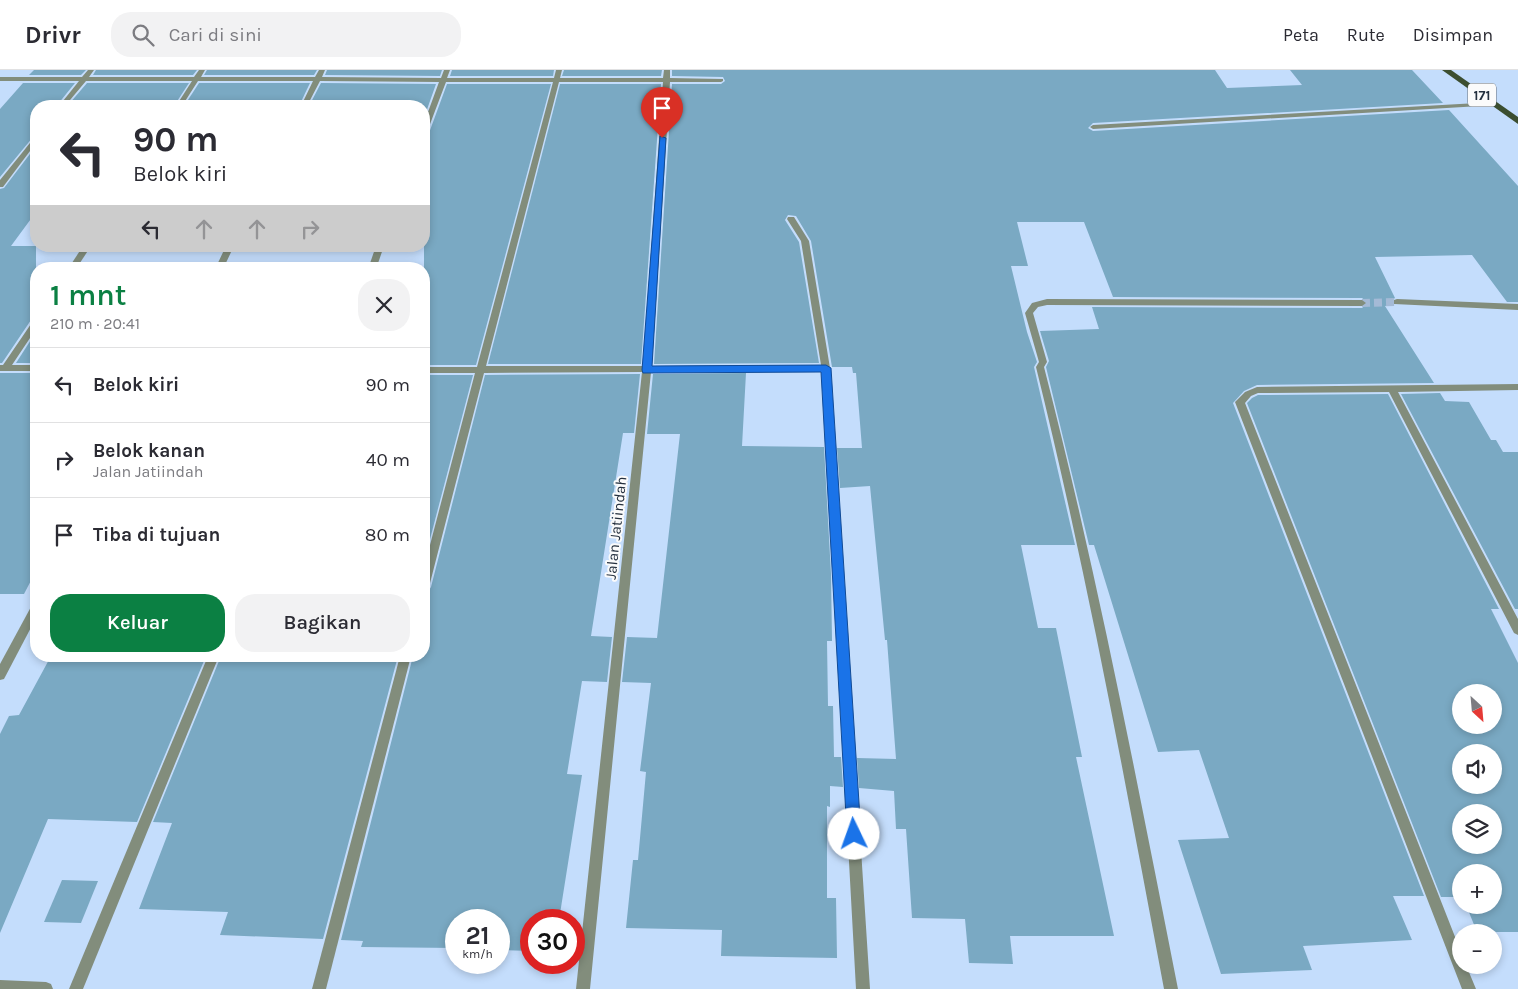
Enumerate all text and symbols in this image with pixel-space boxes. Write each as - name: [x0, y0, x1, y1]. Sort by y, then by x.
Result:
- search box: [111, 12, 461, 57]
- text: Drivr: [25, 21, 81, 49]
- icon: search: [129, 21, 157, 49]
- text: Cari di sini: [169, 24, 262, 46]
- text: Peta: [1283, 24, 1319, 46]
- text: Rute: [1347, 24, 1385, 46]
- text: Disimpan: [1413, 24, 1493, 46]
- road number: 171: [1468, 84, 1496, 106]
- pin: [641, 87, 683, 138]
- icon: arrive: [648, 94, 676, 122]
- text: 90 m: [133, 119, 219, 160]
- icon: left: [50, 120, 115, 185]
- text: Belok kiri: [133, 161, 227, 187]
- icon: left: [137, 215, 165, 243]
- icon: ahead: [190, 215, 218, 243]
- icon: ahead: [243, 215, 271, 243]
- icon: right: [296, 215, 324, 243]
- text: 1 mnt: [50, 277, 127, 313]
- button: close: [358, 279, 410, 331]
- text: 210 m · 20:41: [50, 314, 140, 333]
- icon: left: [50, 371, 78, 399]
- text: Belok kiri: [93, 374, 179, 396]
- text: 90 m: [365, 374, 410, 396]
- text: Belok kanan: [93, 440, 205, 462]
- icon: right: [50, 446, 78, 474]
- text: 40 m: [366, 449, 410, 471]
- text: Jalan Jatiindah: [93, 462, 203, 481]
- street label: Jalan Jatiindah: [602, 476, 630, 580]
- icon: arrive: [50, 521, 78, 549]
- text: Tiba di tujuan: [93, 524, 220, 546]
- text: 80 m: [365, 524, 410, 546]
- button: Keluar: [50, 594, 225, 652]
- button: Bagikan: [235, 594, 410, 652]
- north arrow: [1452, 684, 1502, 734]
- map controls: [1452, 684, 1502, 974]
- button: sound: [1452, 744, 1502, 794]
- button: layers: [1452, 804, 1502, 854]
- position arrow: [827, 807, 879, 859]
- button: +: [1452, 864, 1502, 914]
- speed limit sign: 30: [520, 909, 585, 974]
- text: 21: [465, 921, 490, 950]
- button: −: [1452, 924, 1502, 974]
- text: km/h: [462, 947, 493, 961]

